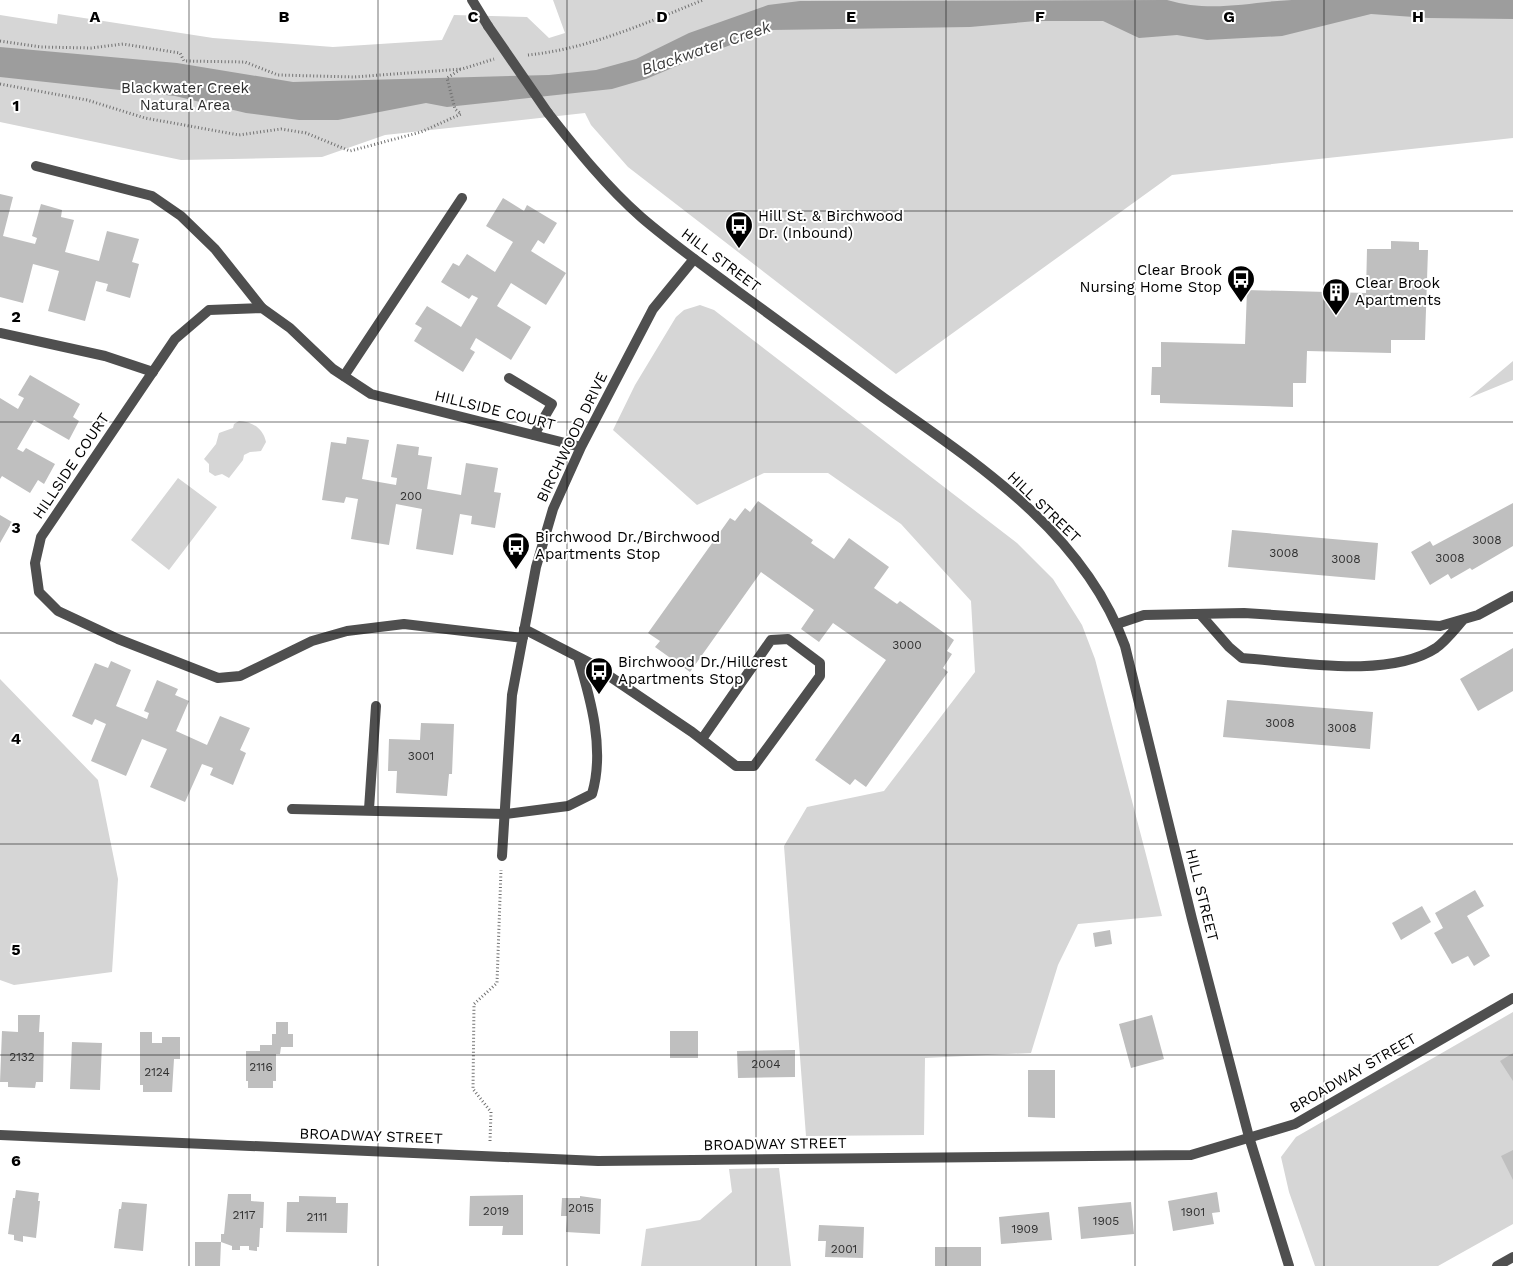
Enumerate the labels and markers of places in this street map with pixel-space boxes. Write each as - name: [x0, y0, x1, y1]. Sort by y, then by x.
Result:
- place label: Hill St. & Birchwood Dr. (Inbound): [758, 207, 903, 242]
- bus stop icon: Hill St. & Birchwood Dr. (Inbound): [724, 210, 754, 249]
- place label: Clear Brook Nursing Home Stop: [1080, 261, 1222, 296]
- bus stop icon: Clear Brook Nursing Home Stop: [1226, 264, 1256, 303]
- place label: Clear Brook Apartments: [1355, 274, 1441, 309]
- building icon: Clear Brook Apartments: [1321, 277, 1351, 316]
- place label: Birchwood Dr./Birchwood Apartments Stop: [535, 528, 720, 563]
- bus stop icon: Birchwood Dr./Birchwood Apartments Stop: [501, 531, 531, 570]
- place label: Birchwood Dr./Hillcrest Apartments Stop: [618, 653, 788, 688]
- bus stop icon: Birchwood Dr./Hillcrest Apartments Stop: [584, 656, 614, 695]

